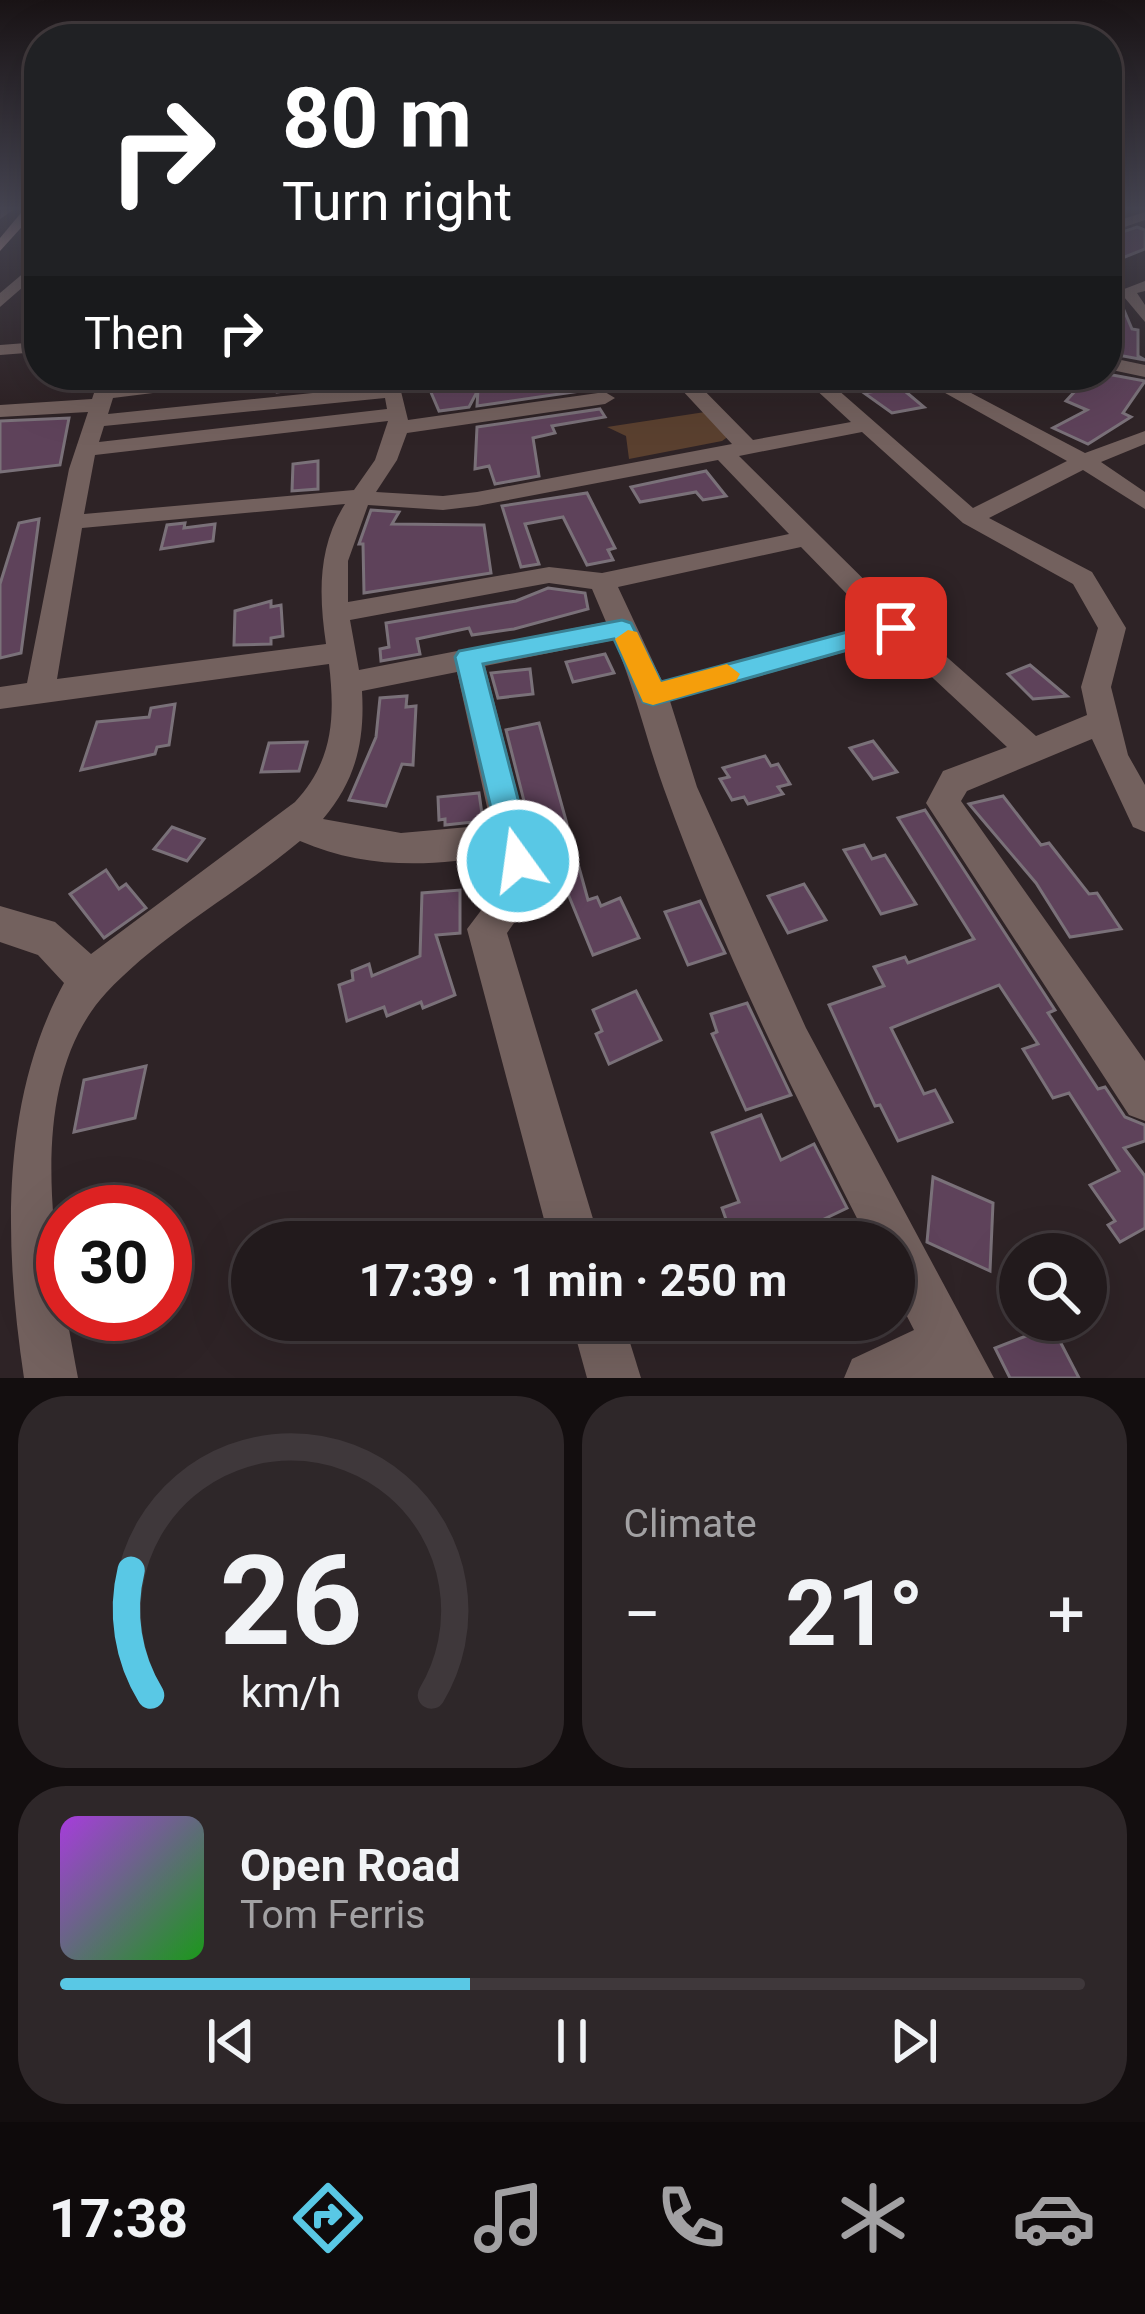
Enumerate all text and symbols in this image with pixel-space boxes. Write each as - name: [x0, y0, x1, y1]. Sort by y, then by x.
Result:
- text: 80 m: [282, 69, 472, 168]
- icon: right: [84, 72, 240, 228]
- text: Turn right: [282, 170, 512, 233]
- icon: right: [208, 300, 274, 366]
- text: Then: [84, 307, 184, 360]
- pin: [845, 577, 947, 679]
- icon: arrive: [863, 595, 929, 661]
- position arrow: [455, 798, 581, 924]
- speed limit sign: 30: [36, 1185, 192, 1341]
- map controls: [999, 1233, 1107, 1341]
- button: search: [999, 1233, 1107, 1341]
- text: 17:39 · 1 min · 250 m: [359, 1254, 787, 1307]
- text: Climate: [624, 1501, 757, 1547]
- text: 26: [219, 1528, 362, 1674]
- text: 21°: [785, 1562, 924, 1667]
- text: −: [624, 1576, 661, 1653]
- text: +: [1048, 1576, 1085, 1653]
- text: km/h: [240, 1667, 341, 1717]
- text: Open Road: [240, 1839, 461, 1892]
- text: Tom Ferris: [240, 1892, 425, 1938]
- icon: previous: [198, 2008, 264, 2074]
- icon: pause: [539, 2008, 605, 2074]
- icon: next: [881, 2008, 947, 2074]
- icon: directions: [286, 2176, 370, 2260]
- icon: music: [467, 2176, 551, 2260]
- icon: phone: [649, 2176, 733, 2260]
- icon: climate: [831, 2176, 915, 2260]
- icon: car: [1012, 2176, 1096, 2260]
- text: 17:38: [49, 2187, 188, 2250]

